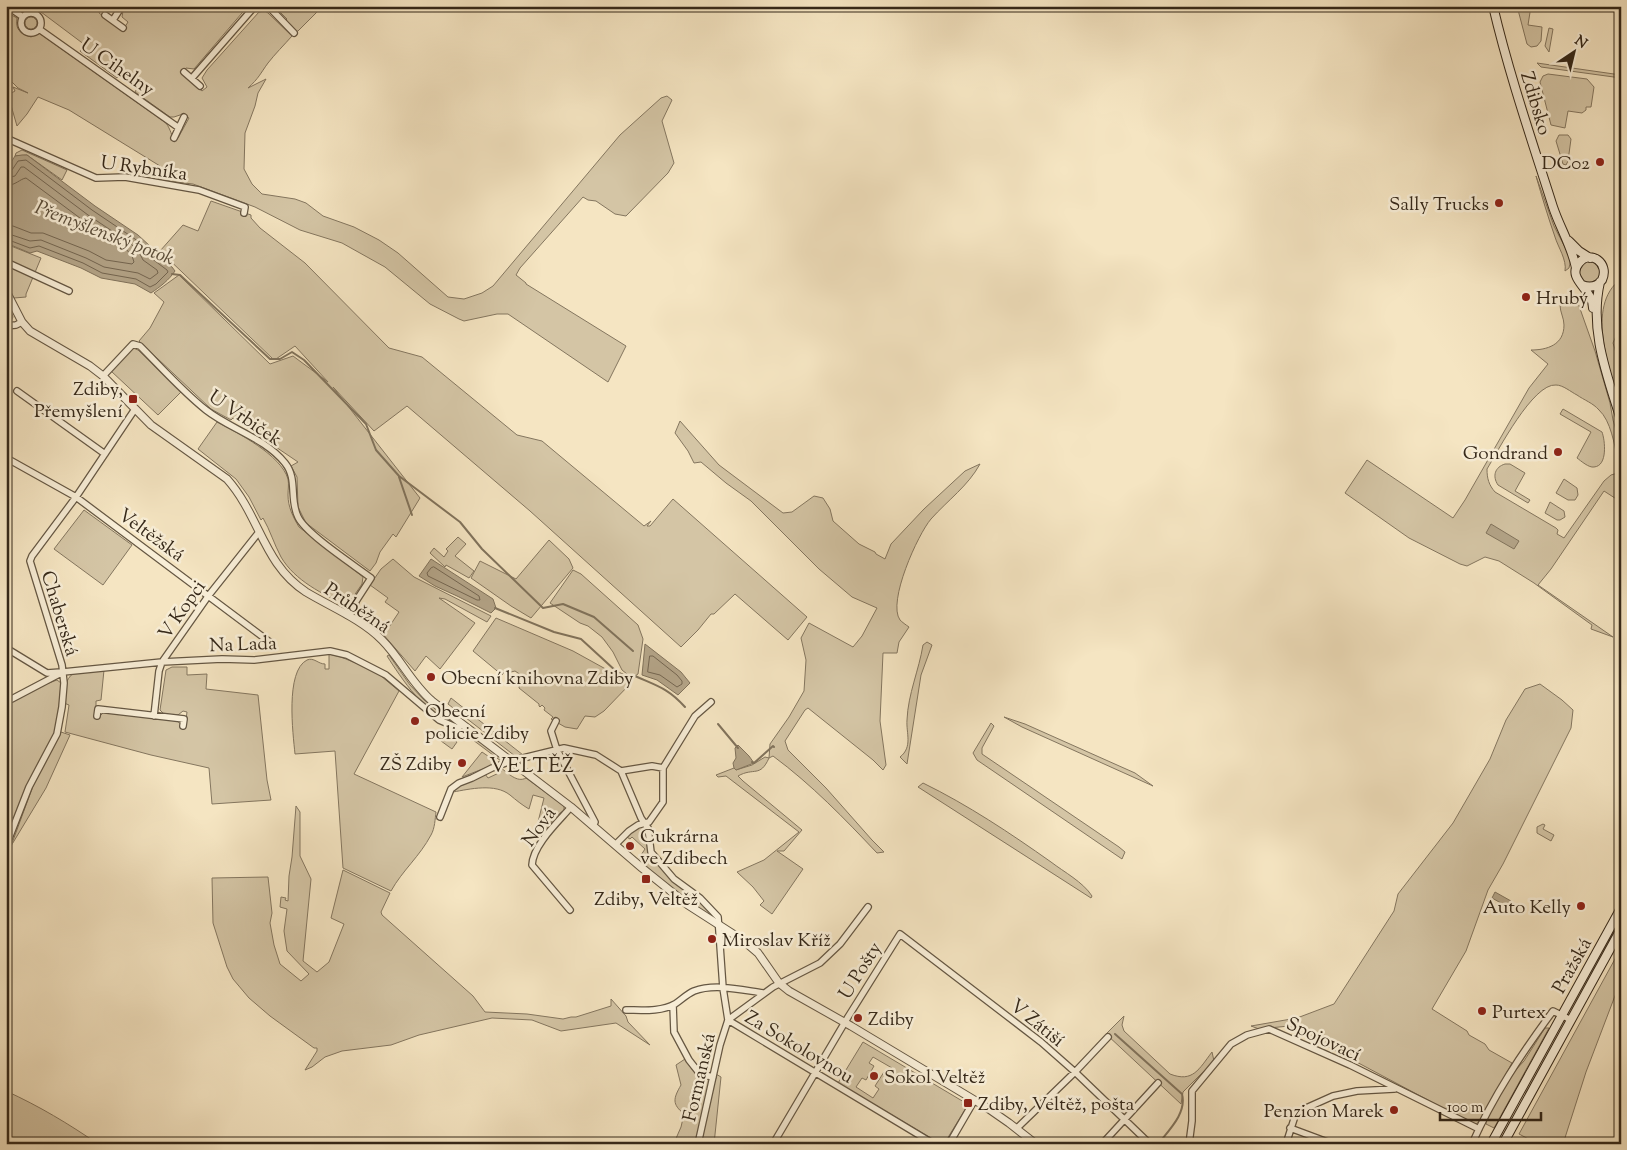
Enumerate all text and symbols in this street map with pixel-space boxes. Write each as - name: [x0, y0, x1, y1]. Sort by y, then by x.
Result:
- north arrow: [1550, 28, 1600, 78]
- text: N: [1570, 32, 1591, 54]
- street label: U Cihelny: [74, 33, 160, 104]
- street label: Zdibsko: [1512, 69, 1557, 139]
- street label: U Rybníka: [98, 150, 189, 189]
- place label: DC02: [1541, 151, 1590, 178]
- marker: DC02: [1594, 156, 1606, 168]
- place label: Sally Trucks: [1389, 192, 1489, 219]
- water label: Přemyšlenský potok: [30, 194, 178, 274]
- marker: Sally Trucks: [1493, 197, 1505, 209]
- place label: Hrubý: [1536, 286, 1589, 313]
- marker: Hrubý: [1520, 291, 1532, 303]
- place label: Zdiby, Přemyšlení: [34, 377, 123, 426]
- street label: U Vrbiček: [202, 384, 288, 454]
- marker: Zdiby, Přemyšlení: [127, 393, 139, 405]
- place label: Gondrand: [1463, 441, 1548, 468]
- marker: Gondrand: [1552, 446, 1564, 458]
- street label: Veltěžská: [112, 503, 190, 570]
- street label: Chaberská: [33, 568, 84, 660]
- street label: V Kopci: [153, 575, 213, 646]
- street label: Průběžná: [318, 577, 395, 641]
- street label: Na Lada: [209, 631, 277, 660]
- place label: Obecní knihovna Zdiby: [441, 666, 634, 693]
- marker: Obecní knihovna Zdiby: [425, 671, 437, 683]
- place label: Obecní policie Zdiby: [425, 699, 530, 748]
- marker: Obecní policie Zdiby: [409, 715, 421, 727]
- place label: ZŠ Zdiby: [380, 752, 453, 779]
- district label: VELTĚŽ: [489, 752, 575, 782]
- marker: ZŠ Zdiby: [456, 757, 468, 769]
- street label: Nová: [516, 802, 564, 853]
- place label: Cukrárna ve Zdibech: [640, 824, 728, 873]
- marker: Cukrárna ve Zdibech: [624, 840, 636, 852]
- marker: Zdiby, Veltěž: [640, 873, 652, 885]
- place label: Zdiby, Veltěž: [594, 887, 698, 914]
- place label: Auto Kelly: [1483, 895, 1572, 922]
- marker: Auto Kelly: [1575, 900, 1587, 912]
- place label: Miroslav Kříž: [722, 928, 831, 955]
- marker: Miroslav Kříž: [706, 933, 718, 945]
- street label: Pražská: [1547, 933, 1600, 999]
- street label: U Pošty: [833, 937, 890, 1005]
- street label: V Zátiší: [1003, 993, 1070, 1054]
- place label: Purtex: [1492, 1000, 1546, 1027]
- street label: Za Sokolovnou: [739, 1005, 858, 1091]
- marker: Purtex: [1476, 1005, 1488, 1017]
- place label: Zdiby: [868, 1007, 914, 1034]
- street label: Spojovací: [1281, 1011, 1365, 1069]
- marker: Zdiby: [852, 1012, 864, 1024]
- street label: Formanská: [677, 1030, 724, 1124]
- place label: Sokol Veltěž: [884, 1065, 985, 1092]
- marker: Sokol Veltěž: [868, 1070, 880, 1082]
- scale bar: [1440, 1090, 1541, 1122]
- place label: Zdiby, Veltěž, pošta: [978, 1092, 1134, 1119]
- marker: Zdiby, Veltěž, pošta: [962, 1097, 974, 1109]
- text: 100 m: [1447, 1098, 1484, 1119]
- place label: Penzion Marek: [1264, 1099, 1385, 1126]
- marker: Penzion Marek: [1388, 1104, 1400, 1116]

